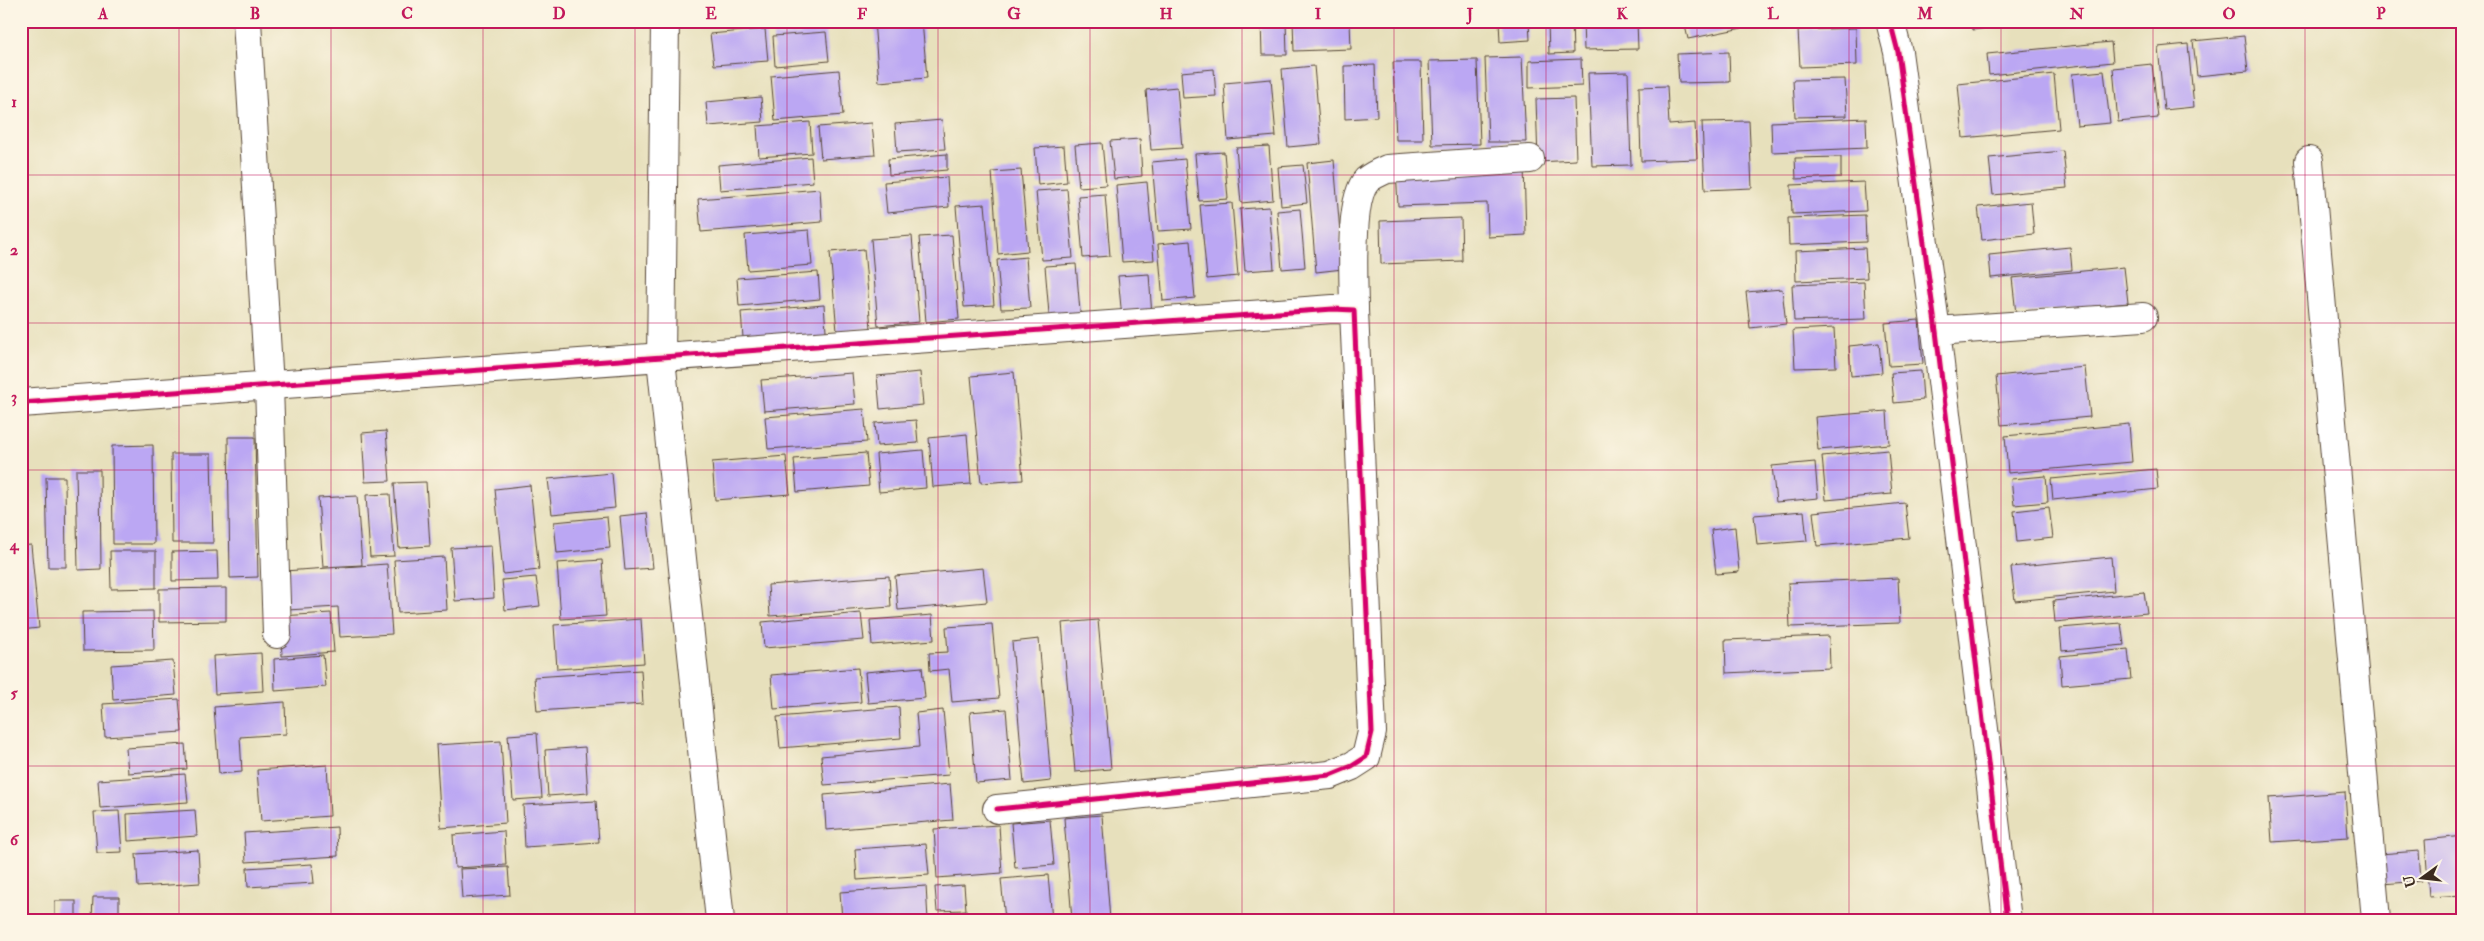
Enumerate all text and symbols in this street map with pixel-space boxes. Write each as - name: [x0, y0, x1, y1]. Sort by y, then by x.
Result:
- text: A: [97, 4, 109, 24]
- text: B: [250, 4, 260, 24]
- text: C: [401, 4, 413, 24]
- text: D: [552, 4, 566, 24]
- text: E: [705, 4, 717, 24]
- text: F: [857, 4, 867, 24]
- text: G: [1007, 4, 1021, 24]
- text: H: [1159, 4, 1173, 24]
- text: I: [1315, 4, 1322, 24]
- text: J: [1466, 4, 1474, 25]
- text: K: [1616, 4, 1628, 24]
- text: L: [1767, 4, 1779, 24]
- text: M: [1916, 4, 1933, 24]
- text: N: [2069, 4, 2085, 24]
- text: O: [2222, 4, 2236, 24]
- text: P: [2376, 4, 2386, 24]
- text: 1: [11, 92, 17, 112]
- text: 2: [10, 240, 18, 260]
- text: 3: [11, 387, 17, 407]
- text: 4: [9, 535, 20, 555]
- text: 5: [10, 683, 18, 703]
- text: 6: [10, 830, 20, 850]
- north arrow: [2396, 854, 2446, 904]
- text: U: [2400, 873, 2420, 889]

